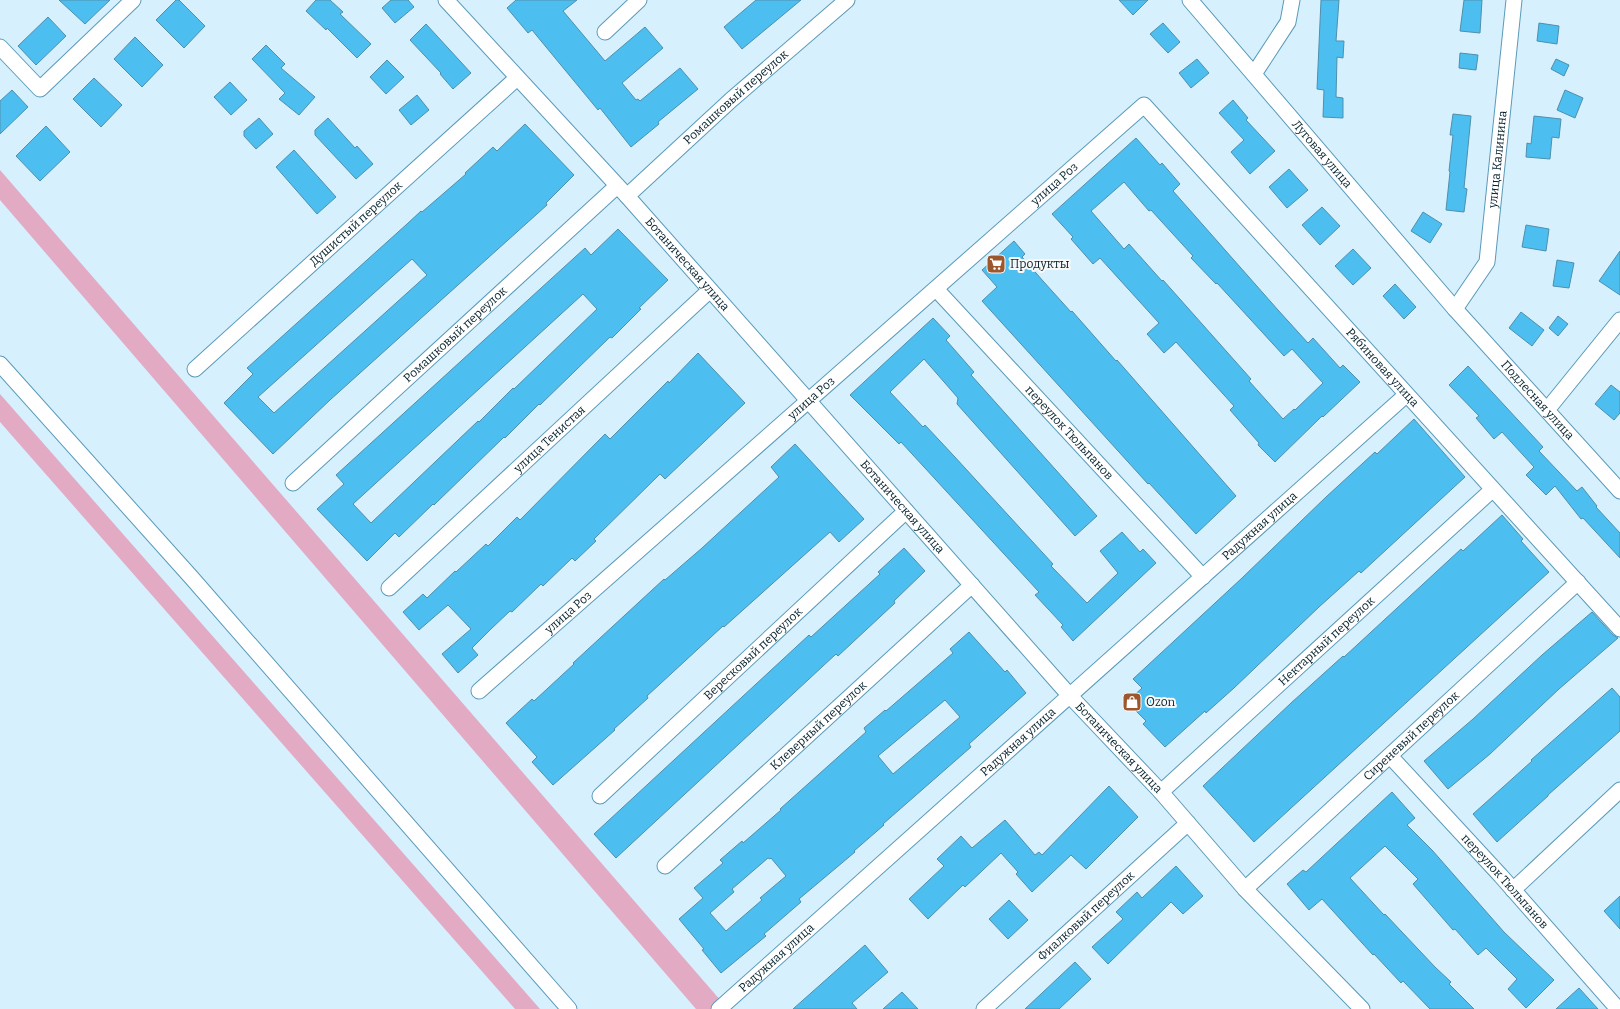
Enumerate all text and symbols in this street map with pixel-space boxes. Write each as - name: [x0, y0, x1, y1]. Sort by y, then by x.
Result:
- street label: Ромашковый переулок: [681, 47, 791, 147]
- street label: улица Калинина: [1485, 110, 1510, 210]
- street label: Луговая улица: [1289, 117, 1355, 191]
- street label: улица Роз: [1027, 160, 1081, 209]
- street label: Душистый переулок: [307, 178, 405, 269]
- street label: Ботаническая улица: [643, 215, 733, 314]
- supermarket icon: Продукты: [985, 253, 1007, 275]
- place label: Продукты: [1010, 257, 1070, 271]
- street label: Ромашковый переулок: [401, 284, 510, 385]
- street label: Рябиновая улица: [1343, 325, 1422, 410]
- street label: Подлесная улица: [1498, 358, 1577, 443]
- street label: улица Роз: [784, 374, 838, 423]
- street label: переулок Тюльпанов: [1022, 383, 1116, 483]
- street label: улица Тенистая: [510, 402, 588, 476]
- street label: Ботаническая улица: [857, 457, 948, 557]
- street label: Радужная улица: [1219, 488, 1300, 563]
- street label: улица Роз: [541, 588, 595, 637]
- street label: Нектарный переулок: [1276, 594, 1377, 688]
- street label: Вересковый переулок: [701, 605, 805, 703]
- street label: Клеверный переулок: [767, 678, 869, 773]
- street label: Сиреневый переулок: [1360, 688, 1462, 783]
- shop icon: Ozon: [1121, 691, 1143, 713]
- place label: Ozon: [1146, 695, 1176, 709]
- street label: Ботаническая улица: [1073, 699, 1166, 796]
- street label: Радужная улица: [978, 704, 1059, 779]
- street label: переулок Тюльпанов: [1459, 831, 1551, 932]
- street label: Фиалковый переулок: [1035, 868, 1137, 964]
- street label: Радужная улица: [736, 920, 817, 995]

